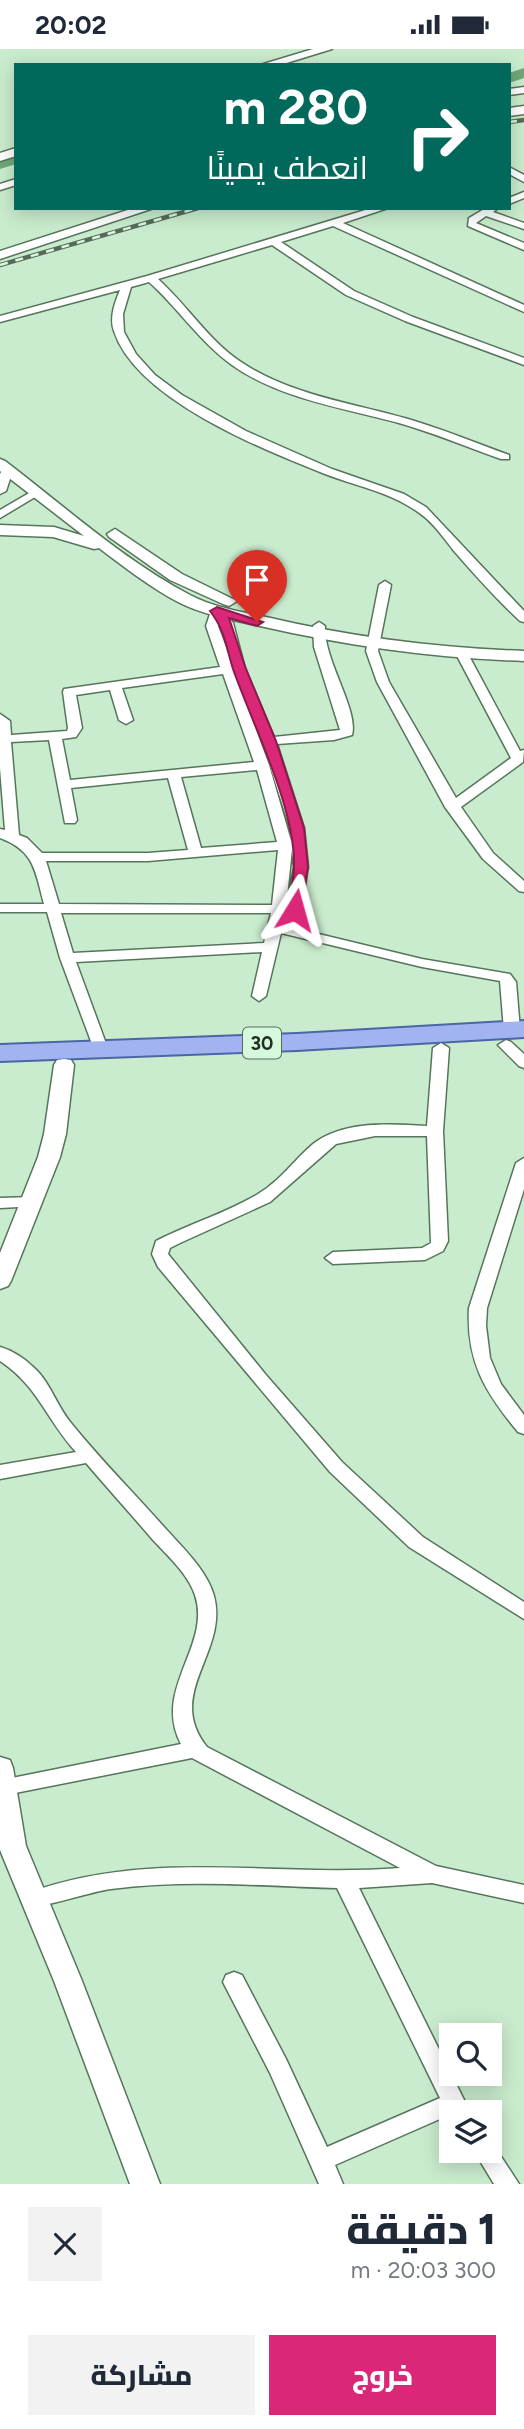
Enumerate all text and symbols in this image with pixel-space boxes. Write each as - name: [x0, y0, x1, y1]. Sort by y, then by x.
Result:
- text: 20:02: [35, 9, 107, 41]
- text: 280 m: [223, 77, 368, 136]
- icon: right: [392, 91, 483, 182]
- text: انعطف يمينًا: [206, 149, 368, 187]
- pin: [227, 550, 287, 622]
- icon: arrive: [238, 561, 276, 599]
- position arrow: [258, 873, 332, 947]
- road number: 30: [243, 1027, 281, 1059]
- map controls: [439, 2023, 502, 2163]
- button: search: [439, 2023, 502, 2086]
- button: layers: [439, 2100, 502, 2163]
- text: 1 دقيقة: [346, 2204, 496, 2255]
- button: close: [28, 2207, 102, 2281]
- text: 300 m · 20:03: [351, 2256, 496, 2284]
- button: مشاركة: [28, 2335, 255, 2415]
- button: خروج: [269, 2335, 496, 2415]

